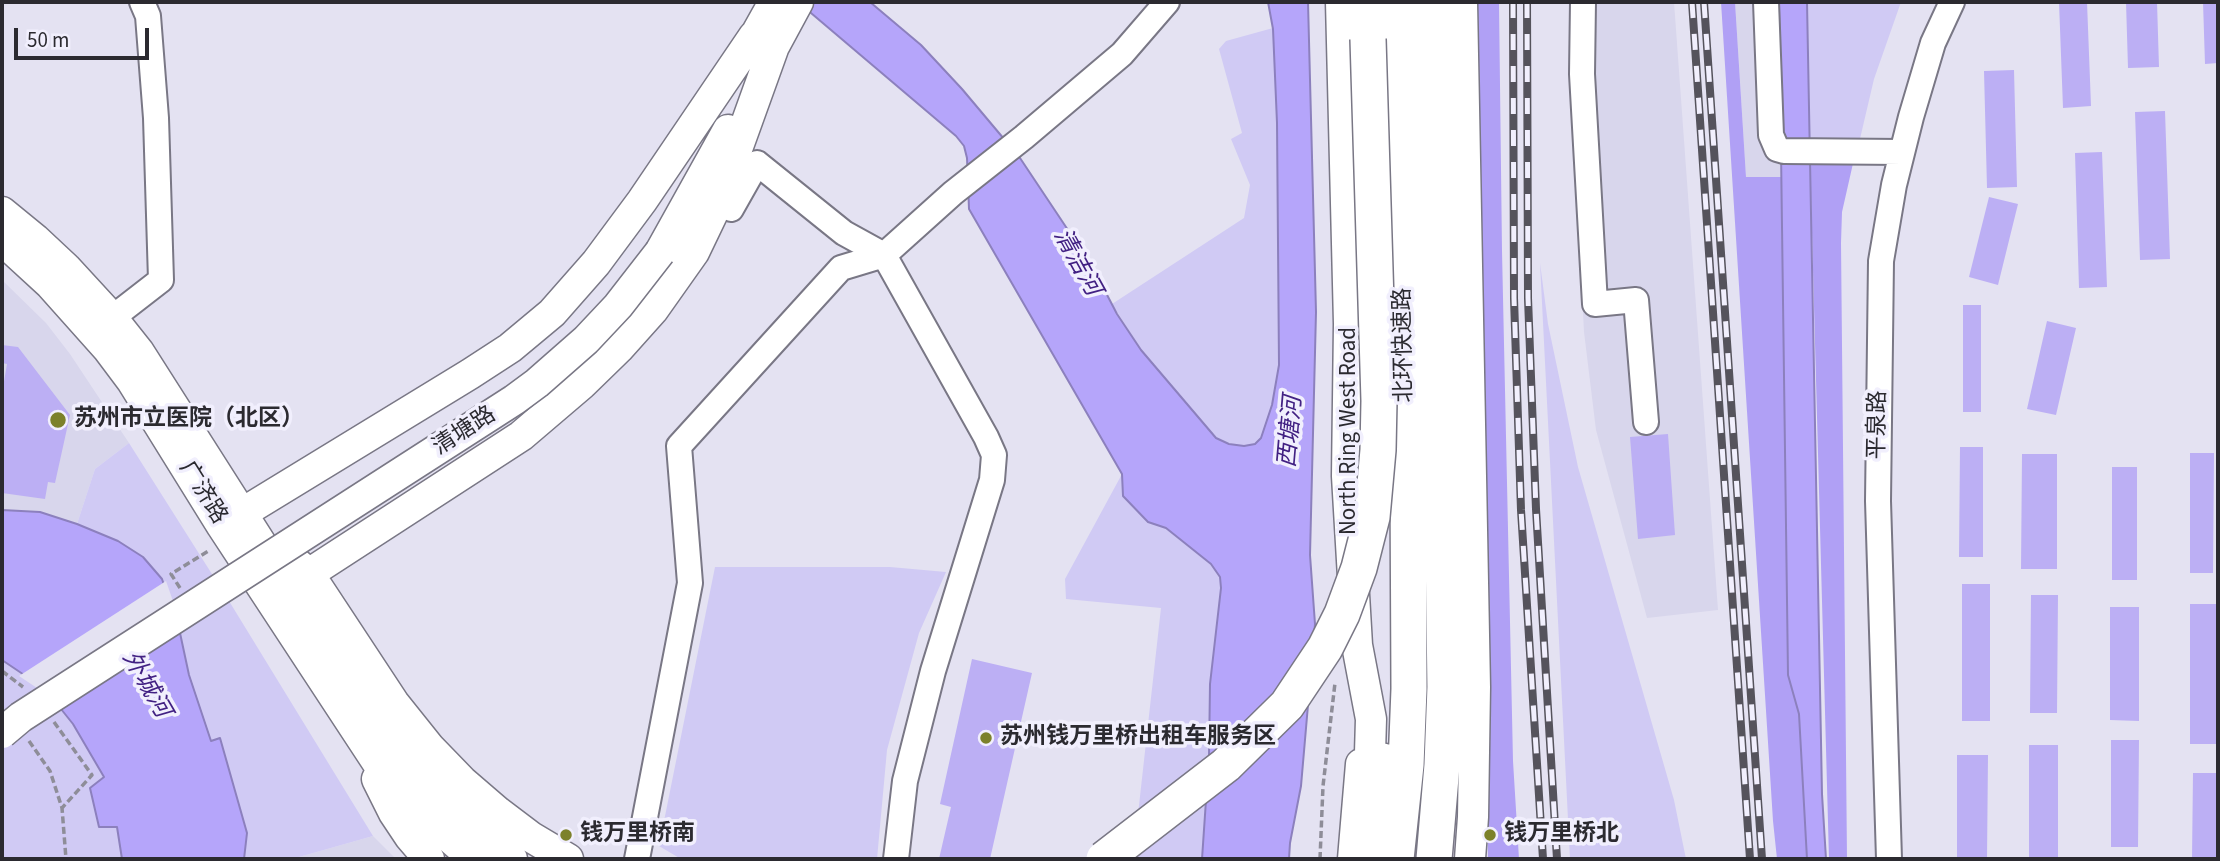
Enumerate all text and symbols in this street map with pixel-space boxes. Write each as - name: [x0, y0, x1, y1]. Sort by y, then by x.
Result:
- scale bar: [18, 14, 152, 58]
- text: 50 m: [27, 25, 69, 55]
- water label: 清洁河: [1046, 225, 1106, 301]
- street label: 北环快速路: [1390, 287, 1420, 403]
- street label: North Ring West Road: [1336, 327, 1364, 535]
- street label: 平泉路: [1865, 390, 1893, 460]
- water label: 西塘河: [1275, 395, 1309, 469]
- street label: 清塘路: [429, 402, 501, 462]
- place label: 苏州市立医院（北区）: [74, 406, 304, 434]
- marker: 苏州市立医院（北区）: [48, 410, 68, 430]
- street label: 广济路: [172, 456, 232, 530]
- water label: 外城河: [115, 647, 175, 723]
- place label: 苏州钱万里桥出租车服务区: [1000, 724, 1276, 752]
- marker: 苏州钱万里桥出租车服务区: [978, 730, 994, 746]
- place label: 钱万里桥南: [580, 821, 695, 849]
- place label: 钱万里桥北: [1504, 821, 1619, 849]
- marker: 钱万里桥南: [558, 827, 574, 843]
- marker: 钱万里桥北: [1482, 827, 1498, 843]

